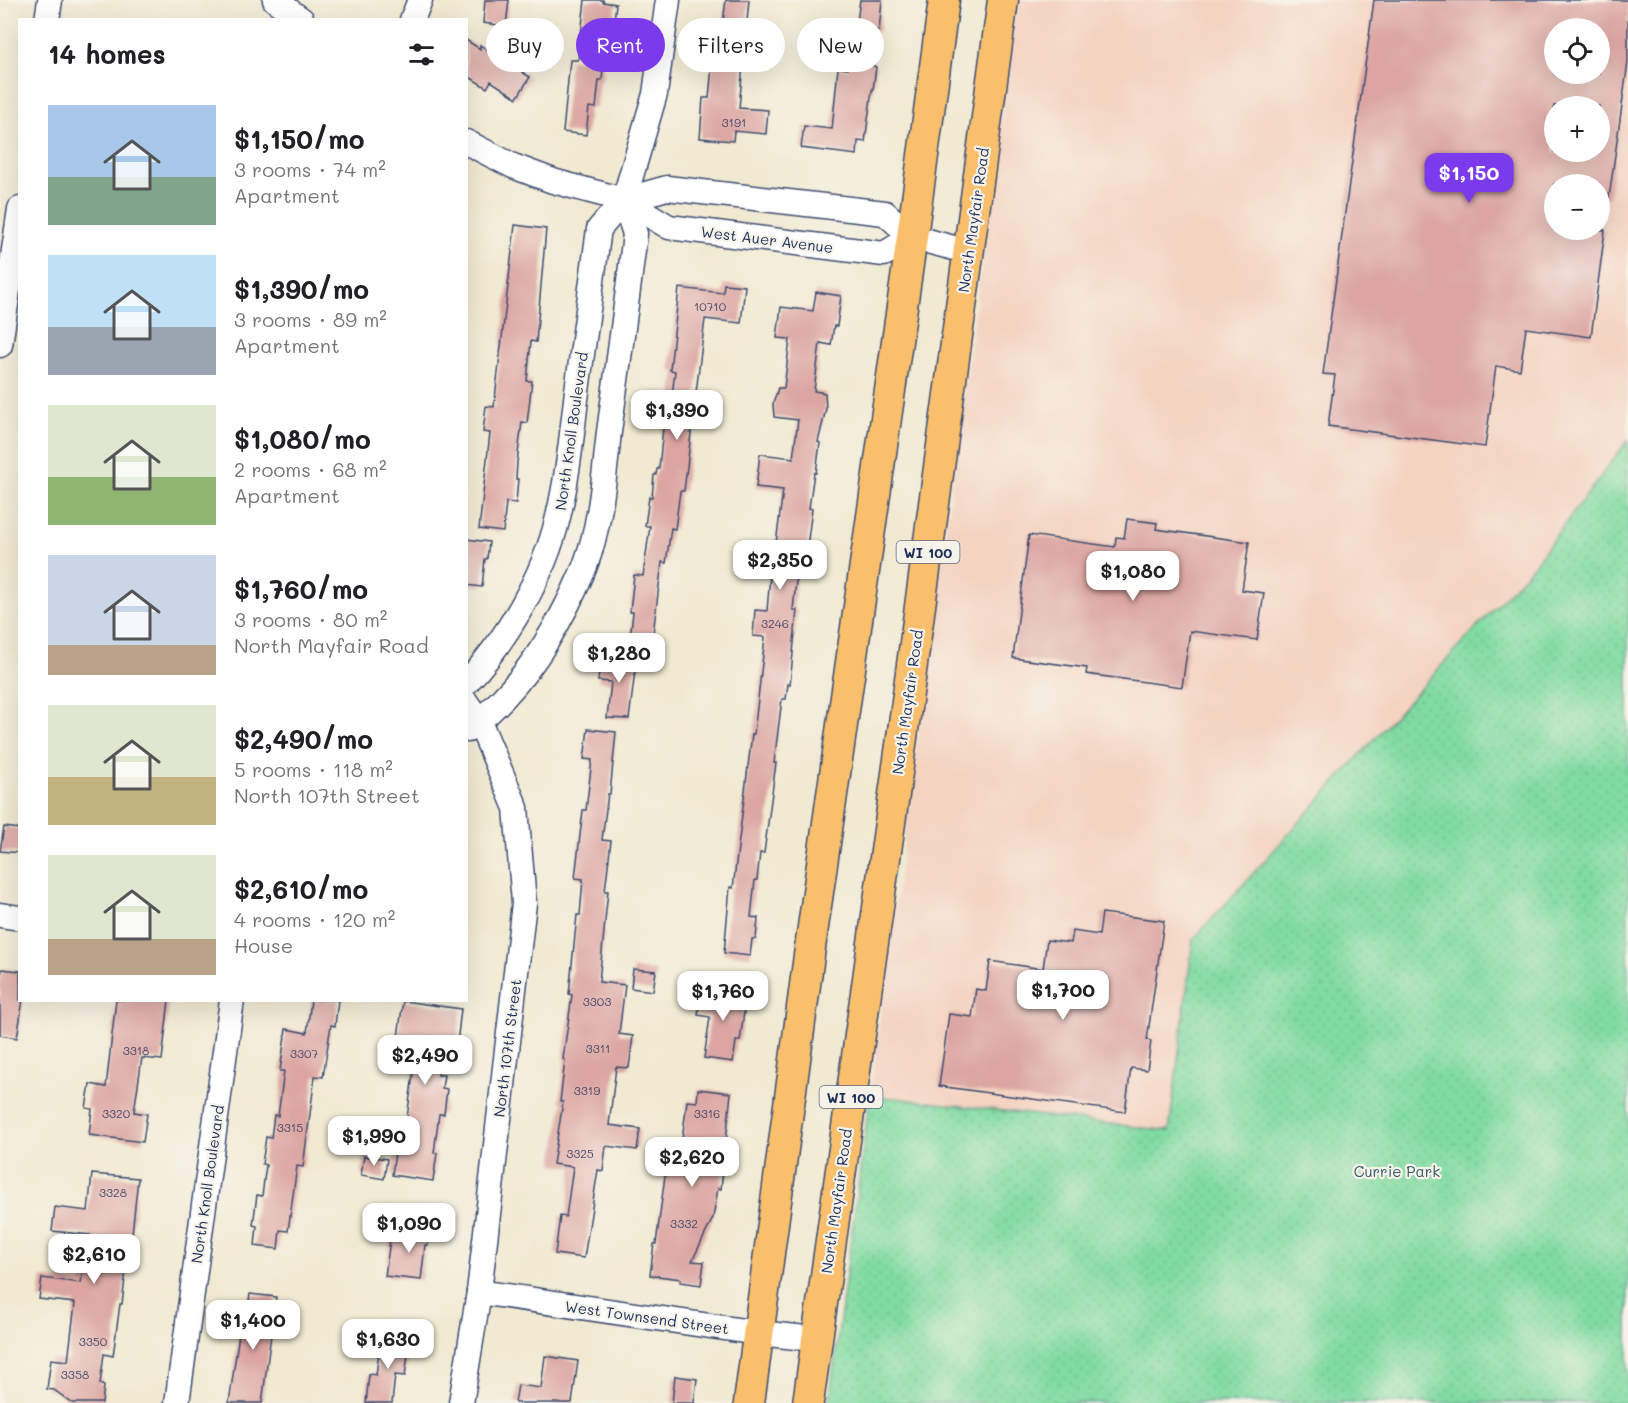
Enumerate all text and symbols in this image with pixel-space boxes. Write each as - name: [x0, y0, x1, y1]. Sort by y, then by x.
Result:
- chip: Buy: [486, 18, 564, 72]
- chip: Rent: [576, 18, 665, 72]
- chip: Filters: [677, 18, 785, 72]
- chip: New: [797, 18, 884, 72]
- map controls: [1544, 18, 1610, 240]
- button: locate: [1544, 18, 1610, 84]
- text: 14 homes: [48, 37, 166, 71]
- icon: filters: [405, 38, 438, 71]
- button: +: [1544, 96, 1610, 162]
- house number: 3191: [722, 114, 746, 130]
- text: $1,150/mo: [234, 122, 365, 156]
- icon: home: [96, 129, 168, 201]
- street label: North Mayfair Road: [953, 146, 993, 294]
- pin: $1,150: [1420, 153, 1518, 204]
- text: 3 rooms · 74 m²: [234, 156, 386, 182]
- text: $1,150: [1439, 159, 1499, 185]
- button: −: [1544, 174, 1610, 240]
- text: Apartment: [234, 182, 340, 208]
- street label: West Auer Avenue: [700, 221, 834, 257]
- text: $1,390/mo: [234, 272, 369, 306]
- icon: home: [96, 279, 168, 351]
- house number: 10710: [694, 298, 727, 314]
- text: 3 rooms · 89 m²: [234, 306, 387, 332]
- text: Apartment: [234, 332, 340, 358]
- street label: North Knoll Boulevard: [550, 350, 592, 512]
- pin: $1,390: [628, 390, 726, 441]
- text: $1,390: [645, 396, 709, 422]
- text: $1,080/mo: [234, 422, 371, 456]
- icon: home: [96, 429, 168, 501]
- text: 2 rooms · 68 m²: [234, 456, 387, 482]
- text: Apartment: [234, 482, 340, 508]
- pin: $2,350: [731, 540, 829, 591]
- road number: WI 100: [896, 541, 960, 563]
- text: $2,350: [747, 546, 813, 572]
- pin: $1,080: [1084, 551, 1182, 602]
- text: $1,080: [1100, 557, 1166, 583]
- text: $1,760/mo: [234, 572, 368, 606]
- icon: home: [96, 579, 168, 651]
- text: 3 rooms · 80 m²: [234, 606, 387, 632]
- house number: 3246: [761, 615, 789, 631]
- street label: North Mayfair Road: [887, 628, 927, 776]
- text: North Mayfair Road: [234, 632, 429, 658]
- pin: $1,280: [570, 633, 668, 684]
- text: $1,280: [587, 639, 651, 665]
- text: $2,490/mo: [234, 722, 373, 756]
- icon: home: [96, 729, 168, 801]
- text: 5 rooms · 118 m²: [234, 756, 393, 782]
- text: North 107th Street: [234, 782, 420, 808]
- text: $2,610/mo: [234, 872, 368, 906]
- icon: home: [96, 879, 168, 951]
- text: 4 rooms · 120 m²: [234, 906, 395, 932]
- text: House: [234, 932, 293, 958]
- pin: $1,700: [1014, 970, 1112, 1021]
- pin: $1,760: [674, 971, 772, 1022]
- text: $1,700: [1031, 976, 1095, 1002]
- text: $1,760: [691, 977, 755, 1003]
- street label: North 107th Street: [489, 978, 525, 1118]
- house number: 3303: [583, 993, 611, 1009]
- pin: $2,490: [376, 1035, 474, 1086]
- house number: 3311: [586, 1040, 610, 1056]
- text: $2,490: [391, 1041, 459, 1067]
- house number: 3318: [123, 1042, 149, 1058]
- house number: 3307: [290, 1045, 318, 1061]
- house number: 3319: [574, 1082, 600, 1098]
- road number: WI 100: [820, 1086, 882, 1108]
- street label: North Knoll Boulevard: [186, 1103, 228, 1265]
- house number: 3320: [102, 1105, 131, 1121]
- house number: 3316: [694, 1105, 720, 1121]
- pin: $1,990: [325, 1116, 423, 1167]
- house number: 3315: [277, 1119, 303, 1135]
- text: $1,990: [342, 1122, 406, 1148]
- street label: North Mayfair Road: [816, 1127, 856, 1275]
- pin: $2,620: [643, 1137, 741, 1188]
- text: $2,620: [659, 1143, 725, 1169]
- house number: 3325: [566, 1145, 594, 1161]
- park label: Currie Park: [1354, 1161, 1440, 1181]
- house number: 3328: [99, 1184, 127, 1200]
- pin: $1,090: [360, 1203, 458, 1254]
- text: $1,090: [376, 1209, 442, 1235]
- house number: 3332: [670, 1215, 698, 1231]
- pin: $2,610: [45, 1234, 143, 1285]
- text: $2,610: [62, 1240, 126, 1266]
- street label: West Townsend Street: [564, 1296, 730, 1338]
- pin: $1,400: [204, 1300, 302, 1351]
- text: $1,400: [220, 1306, 286, 1332]
- pin: $1,630: [339, 1319, 437, 1370]
- text: $1,630: [356, 1325, 420, 1351]
- house number: 3350: [79, 1333, 108, 1349]
- house number: 3358: [61, 1366, 89, 1382]

